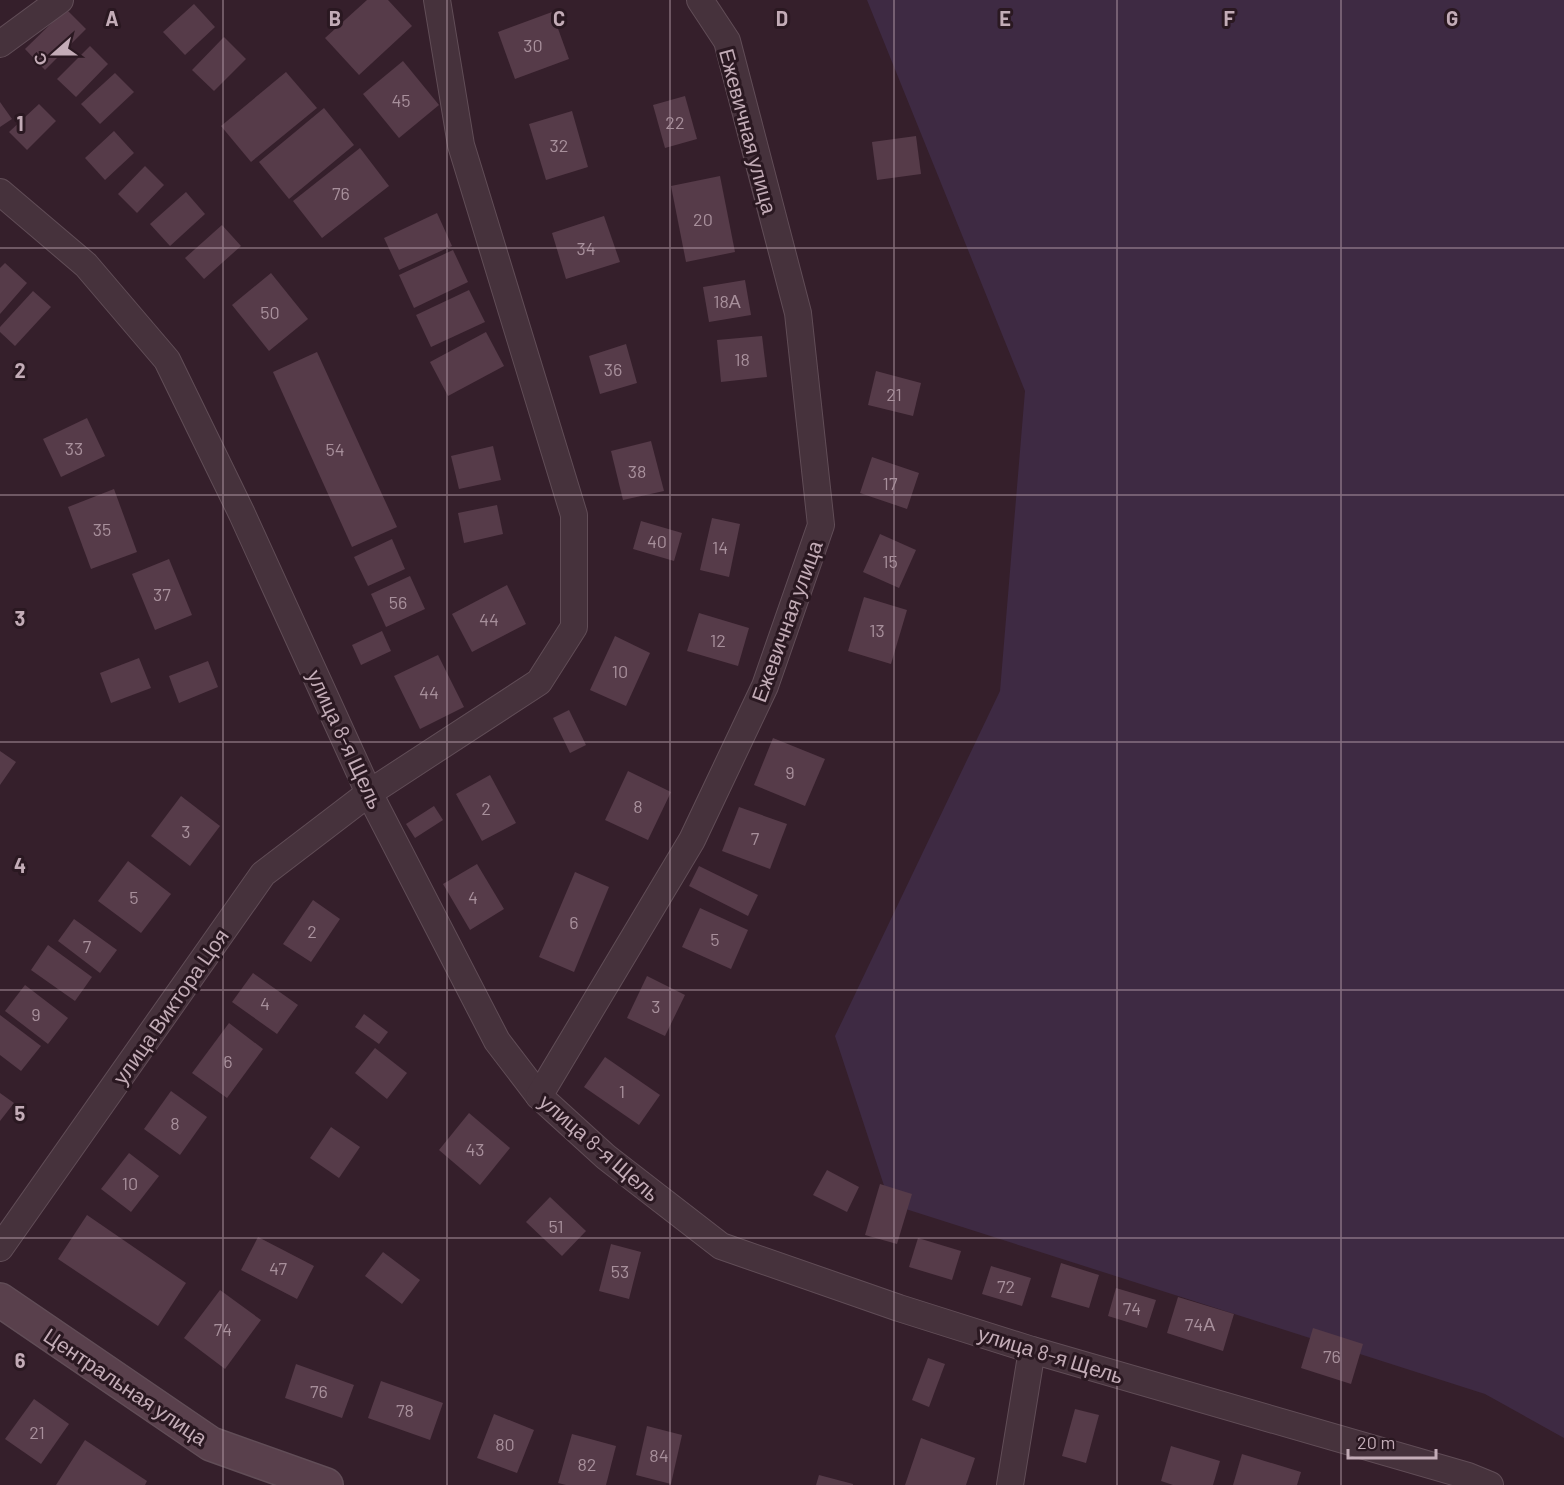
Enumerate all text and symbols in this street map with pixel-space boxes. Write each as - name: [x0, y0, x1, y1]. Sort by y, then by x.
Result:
- text: A: [105, 6, 119, 30]
- text: B: [329, 6, 341, 30]
- text: C: [553, 6, 565, 30]
- text: D: [776, 6, 788, 30]
- text: E: [999, 6, 1011, 30]
- text: F: [1223, 6, 1235, 30]
- text: G: [1446, 6, 1458, 30]
- north arrow: [24, 24, 84, 84]
- house number: 30: [523, 34, 543, 56]
- street label: Ежевичная улица: [715, 46, 783, 217]
- text: С: [28, 50, 50, 68]
- house number: 45: [391, 89, 411, 111]
- text: 1: [16, 111, 24, 135]
- house number: 22: [665, 111, 685, 133]
- house number: 32: [550, 134, 568, 156]
- house number: 76: [332, 182, 350, 204]
- house number: 20: [693, 208, 713, 230]
- house number: 34: [576, 237, 596, 259]
- house number: 18А: [713, 290, 741, 312]
- house number: 50: [260, 301, 280, 323]
- house number: 18: [734, 348, 750, 370]
- text: 2: [14, 358, 26, 382]
- house number: 36: [604, 358, 622, 380]
- house number: 21: [886, 383, 902, 405]
- house number: 33: [65, 437, 83, 459]
- house number: 54: [325, 438, 345, 460]
- house number: 38: [628, 460, 646, 482]
- house number: 17: [883, 472, 898, 494]
- house number: 35: [93, 518, 111, 540]
- house number: 40: [647, 530, 667, 552]
- house number: 14: [712, 536, 728, 558]
- street label: Ежевичная улица: [745, 536, 827, 705]
- house number: 15: [882, 550, 898, 572]
- house number: 37: [153, 583, 171, 605]
- house number: 56: [389, 591, 407, 613]
- text: 3: [15, 606, 25, 630]
- house number: 44: [479, 608, 499, 630]
- house number: 13: [869, 619, 885, 641]
- house number: 12: [710, 629, 726, 651]
- house number: 10: [612, 660, 628, 682]
- street label: улица 8-я Щель: [303, 665, 389, 813]
- house number: 44: [419, 681, 439, 703]
- house number: 9: [785, 761, 795, 783]
- house number: 8: [633, 795, 643, 817]
- house number: 2: [481, 797, 491, 819]
- house number: 3: [181, 820, 191, 842]
- house number: 7: [751, 827, 760, 849]
- text: 4: [14, 853, 26, 877]
- house number: 5: [129, 886, 139, 908]
- house number: 4: [468, 886, 478, 908]
- house number: 6: [569, 911, 579, 933]
- house number: 2: [307, 920, 317, 942]
- street label: улица Виктора Цоя: [107, 923, 233, 1089]
- house number: 5: [710, 928, 720, 950]
- house number: 7: [83, 935, 92, 957]
- house number: 4: [260, 992, 270, 1014]
- house number: 3: [651, 995, 661, 1017]
- house number: 9: [31, 1003, 41, 1025]
- house number: 6: [223, 1050, 233, 1072]
- house number: 1: [619, 1080, 625, 1102]
- street label: улица 8-я Щель: [535, 1088, 665, 1206]
- text: 5: [15, 1101, 26, 1125]
- house number: 8: [170, 1112, 180, 1134]
- house number: 43: [465, 1138, 485, 1160]
- house number: 10: [122, 1172, 138, 1194]
- house number: 51: [548, 1215, 564, 1237]
- house number: 47: [269, 1257, 287, 1279]
- house number: 53: [611, 1260, 629, 1282]
- house number: 72: [997, 1275, 1015, 1297]
- house number: 74: [1123, 1297, 1141, 1319]
- house number: 74А: [1185, 1313, 1215, 1335]
- house number: 74: [214, 1318, 232, 1340]
- street label: улица 8-я Щель: [975, 1320, 1127, 1388]
- street label: Центральная улица: [40, 1322, 213, 1450]
- house number: 76: [1323, 1345, 1341, 1367]
- text: 6: [15, 1348, 26, 1372]
- house number: 76: [310, 1380, 328, 1402]
- house number: 78: [396, 1399, 414, 1421]
- house number: 21: [29, 1421, 45, 1443]
- scale bar: [1348, 1422, 1436, 1460]
- text: 20 m: [1357, 1431, 1395, 1453]
- house number: 80: [495, 1433, 515, 1455]
- house number: 84: [649, 1444, 669, 1466]
- house number: 82: [577, 1453, 597, 1475]

